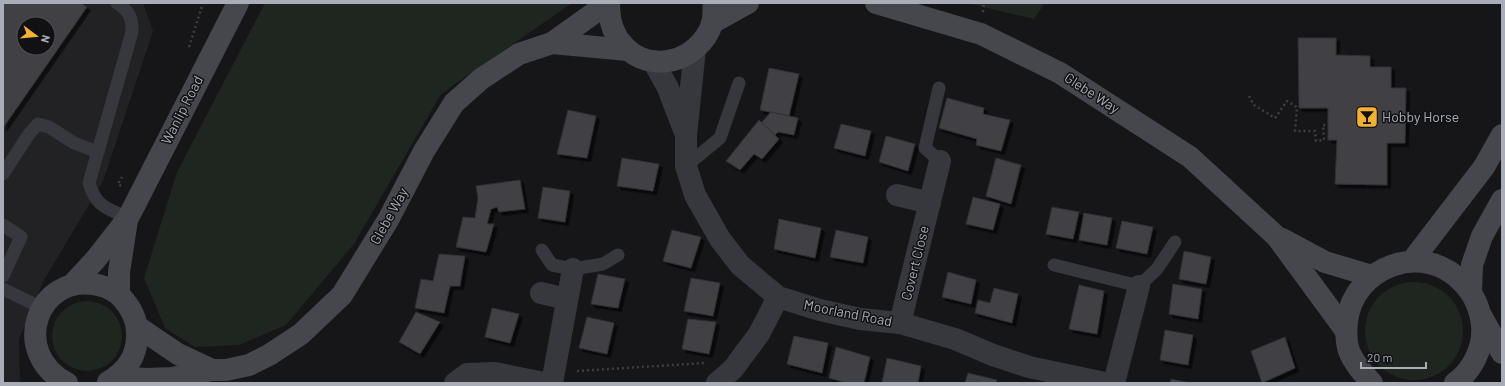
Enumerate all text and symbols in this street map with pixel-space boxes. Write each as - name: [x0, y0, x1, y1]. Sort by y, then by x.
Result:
- north arrow: [16, 16, 56, 56]
- text: N: [39, 34, 53, 44]
- street label: Glebe Way: [1062, 69, 1123, 117]
- street label: Wanlip Road: [157, 73, 206, 147]
- bar icon: Hobby Horse: [1354, 104, 1380, 130]
- place label: Hobby Horse: [1382, 108, 1459, 125]
- street label: Glebe Way: [366, 184, 411, 247]
- street label: Covert Close: [897, 224, 932, 302]
- street label: Moorland Road: [802, 296, 894, 329]
- scale bar: [1361, 344, 1426, 370]
- text: 20 m: [1367, 350, 1393, 364]

